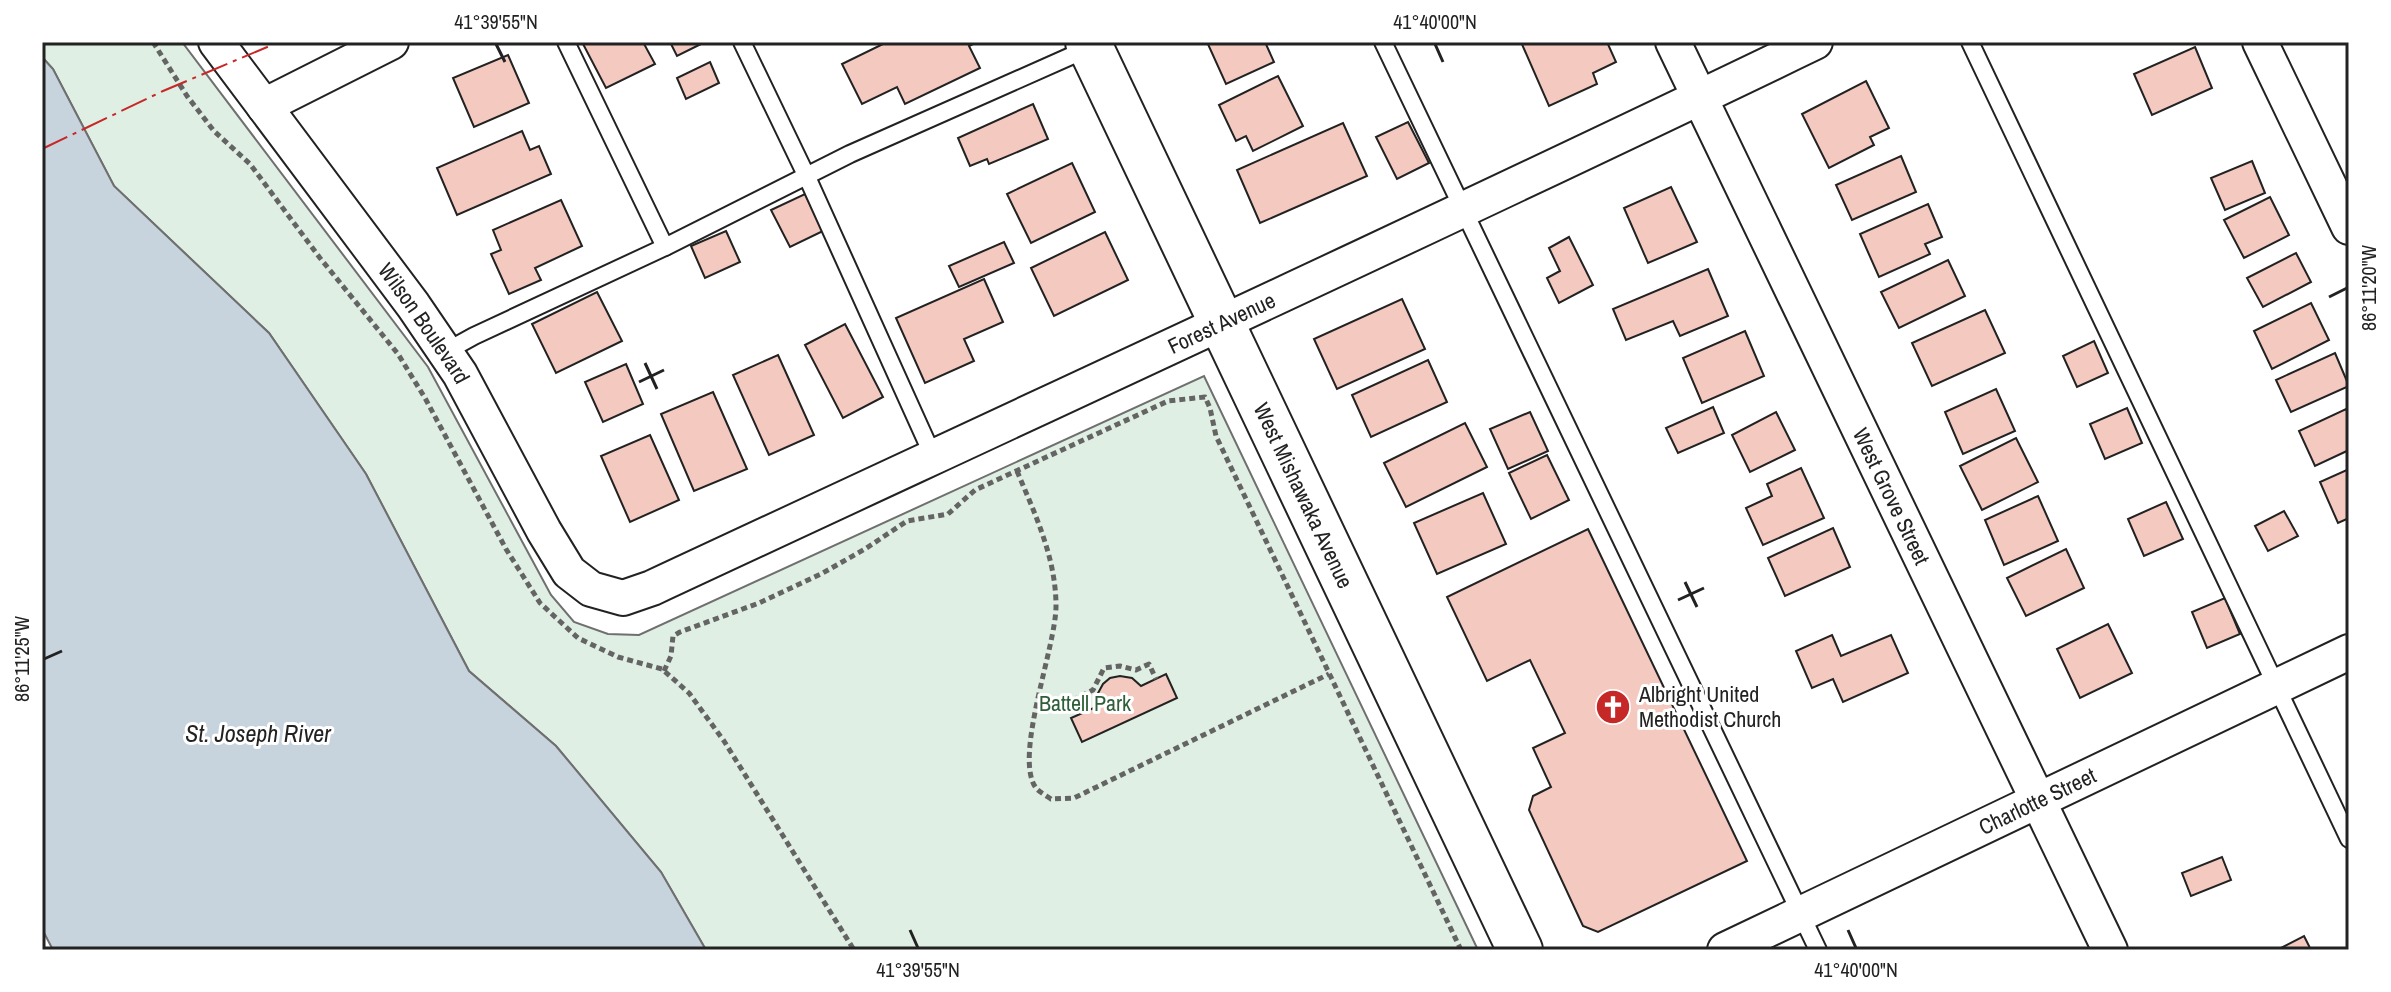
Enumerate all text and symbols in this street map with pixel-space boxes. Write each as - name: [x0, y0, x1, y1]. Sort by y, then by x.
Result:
- text: 41°39'55"N: [454, 8, 538, 35]
- text: 41°40'00"N: [1393, 8, 1477, 35]
- text: 86°11'20"W: [2355, 245, 2382, 331]
- street label: Wilson Boulevard: [371, 256, 477, 389]
- street label: Forest Avenue: [1163, 285, 1280, 361]
- street label: West Mishawaka Avenue: [1247, 398, 1361, 593]
- street label: West Grove Street: [1846, 423, 1937, 569]
- text: 86°11'25"W: [8, 616, 35, 702]
- place label: Albright United Methodist Church: [1638, 679, 1781, 734]
- park label: Battell Park: [1039, 688, 1132, 718]
- church icon: Albright United Methodist Church: [1594, 688, 1632, 726]
- water label: St. Joseph River: [185, 717, 332, 749]
- street label: Charlotte Street: [1974, 760, 2101, 842]
- text: 41°39'55"N: [876, 956, 960, 983]
- text: 41°40'00"N: [1814, 956, 1898, 983]

